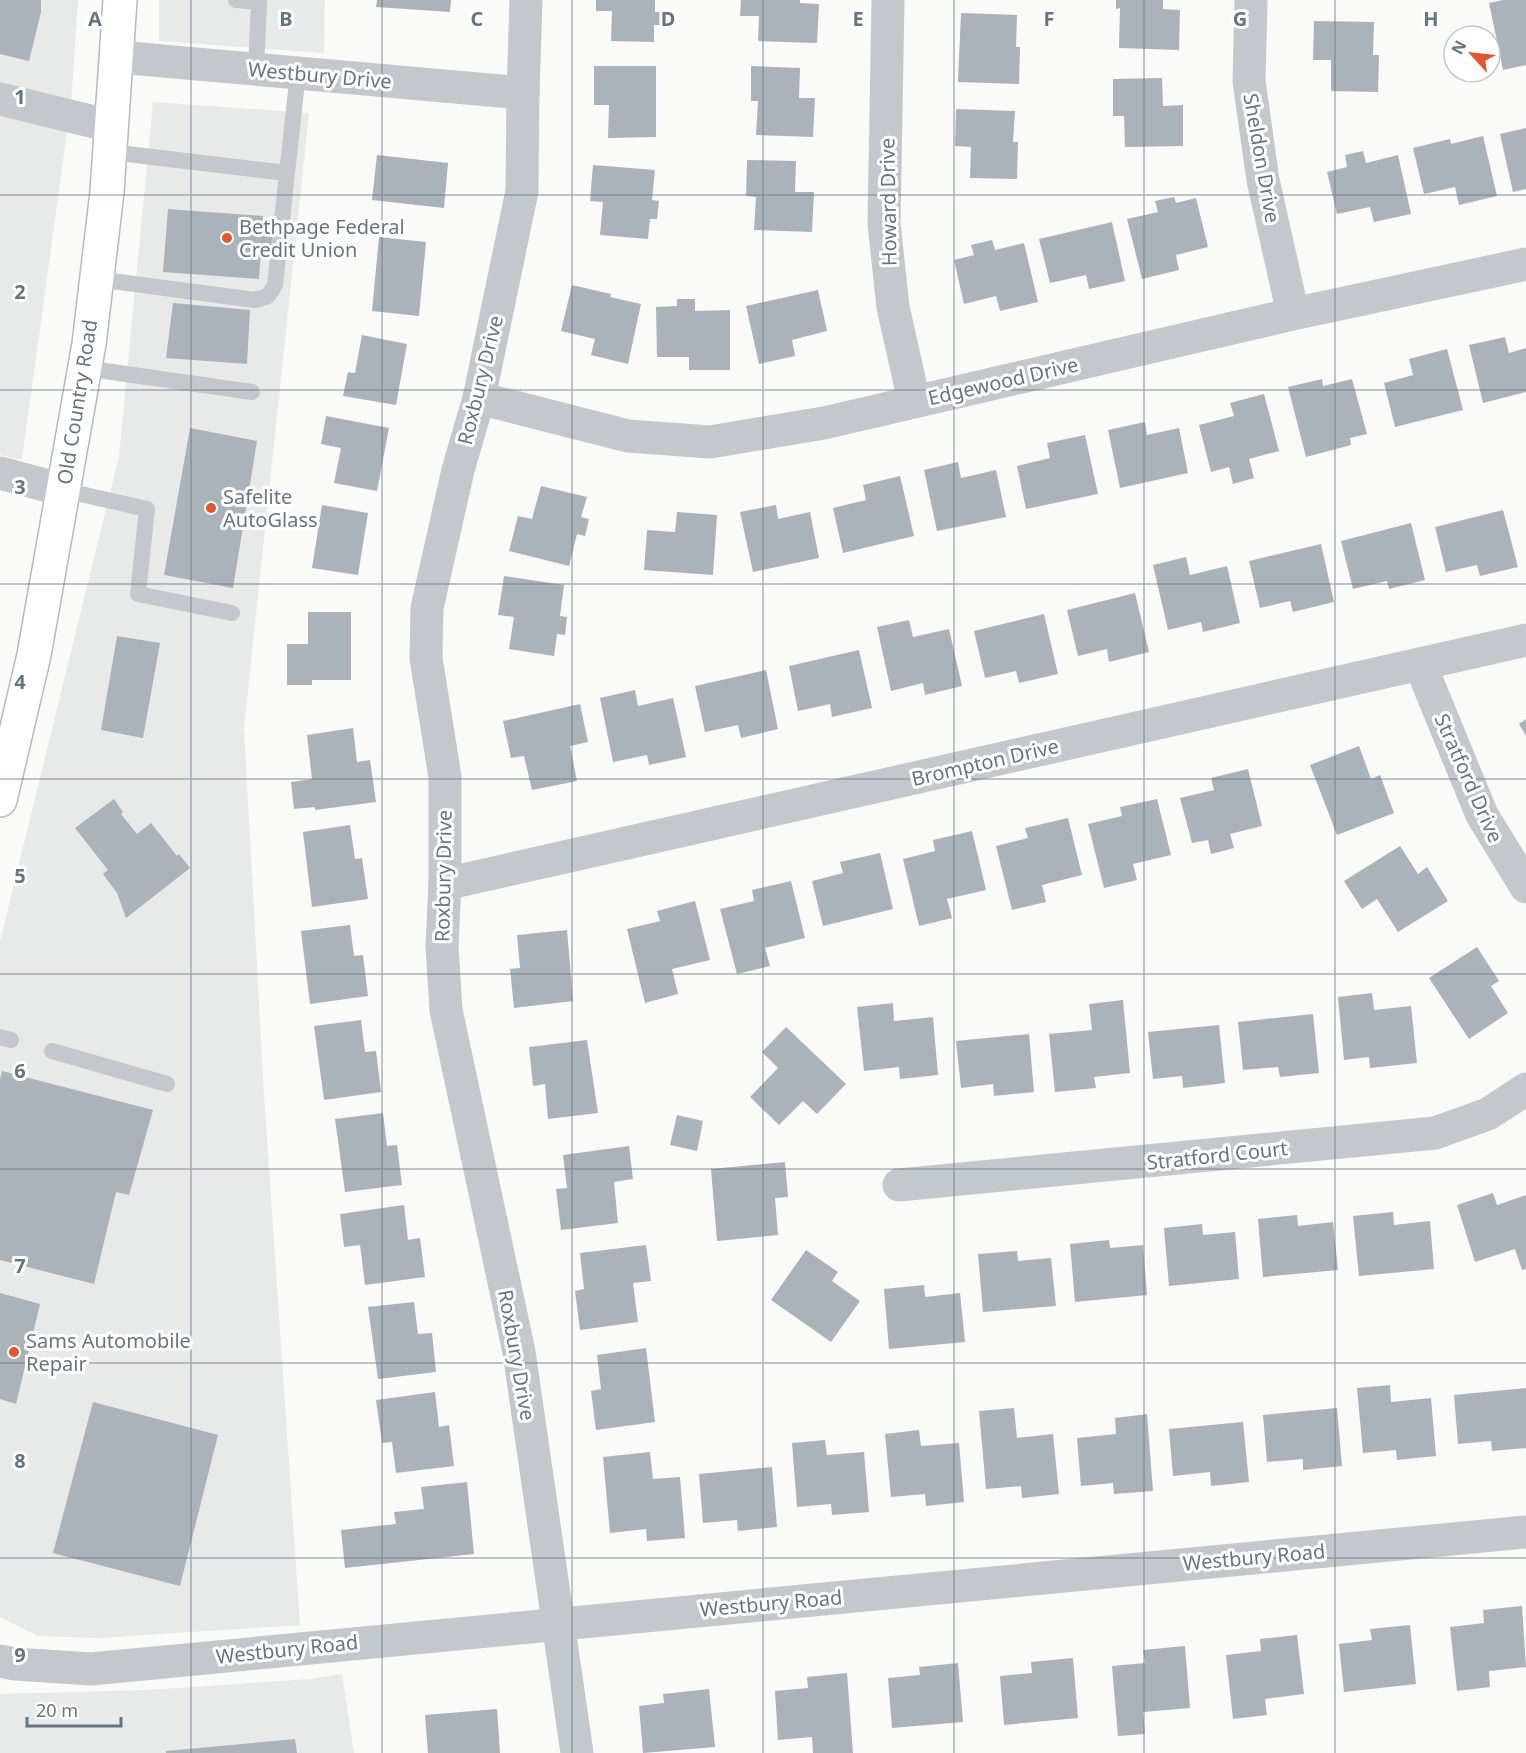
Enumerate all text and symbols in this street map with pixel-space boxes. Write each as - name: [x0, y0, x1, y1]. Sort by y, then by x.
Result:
- text: A: [88, 5, 102, 32]
- text: B: [279, 5, 293, 32]
- text: C: [471, 5, 484, 32]
- text: D: [661, 5, 675, 32]
- text: E: [852, 5, 864, 32]
- text: F: [1044, 5, 1054, 32]
- text: G: [1233, 5, 1247, 32]
- text: H: [1423, 5, 1439, 32]
- north arrow: [1442, 24, 1502, 84]
- text: N: [1446, 36, 1471, 58]
- street label: Westbury Drive: [247, 55, 393, 95]
- text: 1: [14, 83, 26, 110]
- street label: Sheldon Drive: [1237, 91, 1287, 225]
- street label: Howard Drive: [873, 138, 903, 266]
- place label: Bethpage Federal Credit Union: [239, 213, 405, 263]
- marker: Bethpage Federal Credit Union: [220, 231, 234, 245]
- text: 2: [14, 278, 26, 305]
- street label: Roxbury Drive: [451, 312, 509, 448]
- street label: Old Country Road: [51, 318, 103, 486]
- street label: Edgewood Drive: [925, 351, 1081, 411]
- text: 3: [14, 473, 26, 500]
- place label: Safelite AutoGlass: [223, 483, 318, 533]
- marker: Safelite AutoGlass: [204, 501, 218, 515]
- text: 4: [14, 668, 26, 695]
- street label: Stratford Drive: [1429, 709, 1509, 847]
- street label: Brompton Drive: [909, 732, 1061, 792]
- street label: Roxbury Drive: [428, 810, 458, 942]
- text: 5: [14, 862, 26, 889]
- text: 6: [14, 1057, 26, 1084]
- street label: Stratford Court: [1145, 1134, 1289, 1176]
- text: 7: [14, 1252, 26, 1279]
- street label: Roxbury Drive: [492, 1287, 542, 1423]
- place label: Sams Automobile Repair: [26, 1327, 191, 1377]
- marker: Sams Automobile Repair: [7, 1345, 21, 1359]
- text: 8: [14, 1447, 26, 1474]
- street label: Westbury Road: [1182, 1537, 1326, 1577]
- street label: Westbury Road: [699, 1583, 843, 1623]
- street label: Westbury Road: [215, 1628, 359, 1670]
- text: 9: [14, 1641, 26, 1668]
- scale bar: [27, 1690, 122, 1728]
- text: 20 m: [36, 1698, 78, 1722]

